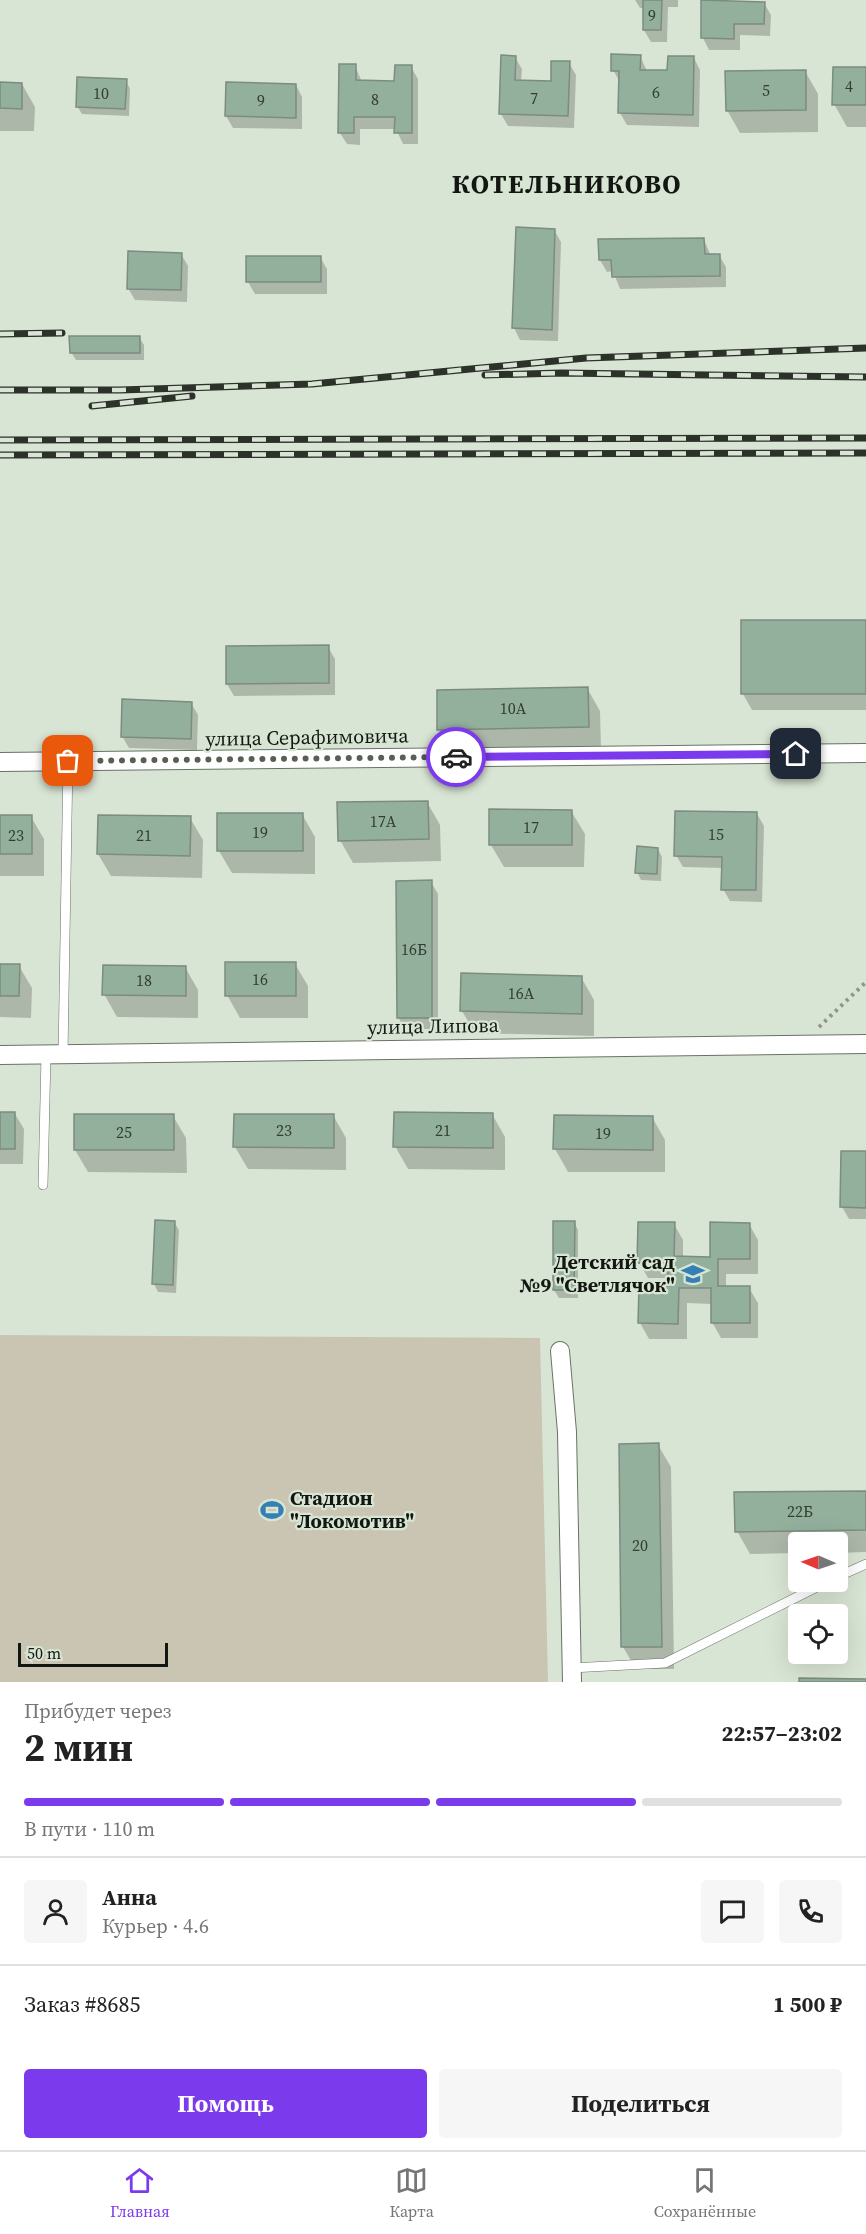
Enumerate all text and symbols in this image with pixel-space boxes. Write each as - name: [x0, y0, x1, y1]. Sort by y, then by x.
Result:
- house number: 9: [648, 4, 656, 26]
- house number: 4: [845, 75, 853, 97]
- house number: 5: [762, 79, 770, 101]
- house number: 6: [652, 81, 660, 103]
- house number: 10: [93, 82, 109, 104]
- house number: 7: [530, 87, 538, 109]
- house number: 8: [371, 88, 379, 110]
- house number: 9: [257, 89, 265, 111]
- district label: КОТЕЛЬНИКОВО: [452, 166, 682, 202]
- house number: 10А: [500, 697, 527, 719]
- street label: улица Серафимовича: [205, 721, 410, 753]
- courier: [426, 727, 486, 787]
- pin: [770, 728, 821, 779]
- pin: [42, 735, 93, 786]
- icon: home: [779, 737, 812, 770]
- icon: car: [440, 741, 473, 774]
- icon: bag: [51, 744, 84, 777]
- house number: 17А: [370, 810, 397, 832]
- house number: 17: [523, 816, 539, 838]
- house number: 19: [252, 821, 268, 843]
- house number: 15: [708, 823, 724, 845]
- house number: 23: [8, 824, 24, 846]
- house number: 21: [136, 824, 152, 846]
- house number: 16Б: [401, 938, 427, 960]
- house number: 16: [252, 968, 268, 990]
- house number: 18: [136, 969, 152, 991]
- house number: 16А: [508, 982, 535, 1004]
- street label: улица Липова: [367, 1011, 500, 1041]
- house number: 23: [276, 1119, 292, 1141]
- house number: 21: [435, 1119, 451, 1141]
- house number: 25: [116, 1121, 132, 1143]
- house number: 19: [595, 1122, 611, 1144]
- place label: Детский сад №9 "Светлячок": [520, 1248, 675, 1299]
- school or university icon: Детский сад №9 "Светлячок": [680, 1261, 706, 1287]
- place label: Стадион "Локомотив": [290, 1484, 414, 1535]
- sports icon: Стадион "Локомотив": [259, 1497, 285, 1523]
- house number: 22Б: [787, 1500, 813, 1522]
- north arrow: [788, 1532, 848, 1592]
- map controls: [788, 1532, 848, 1664]
- house number: 20: [632, 1534, 648, 1556]
- button: locate: [788, 1604, 848, 1664]
- scale bar: [18, 1640, 168, 1668]
- text: 50 m: [27, 1642, 61, 1664]
- text: Прибудет через: [24, 1697, 171, 1725]
- text: 22:57–23:02: [722, 1718, 842, 1748]
- text: 2 мин: [24, 1721, 133, 1774]
- text: В пути · 110 m: [24, 1815, 155, 1843]
- button: person: [24, 1880, 87, 1943]
- button: chat: [701, 1880, 764, 1943]
- button: phone: [779, 1880, 842, 1943]
- text: Анна: [102, 1882, 157, 1912]
- text: Курьер · 4.6: [102, 1912, 209, 1940]
- text: Заказ #8685: [24, 1989, 140, 2019]
- text: 1 500 ₽: [773, 1989, 842, 2019]
- button: Помощь: [24, 2069, 427, 2138]
- button: Поделиться: [439, 2069, 842, 2138]
- tab: Главная: [110, 2164, 170, 2222]
- tab: Карта: [390, 2164, 434, 2222]
- tab: Сохранённые: [654, 2164, 756, 2222]

